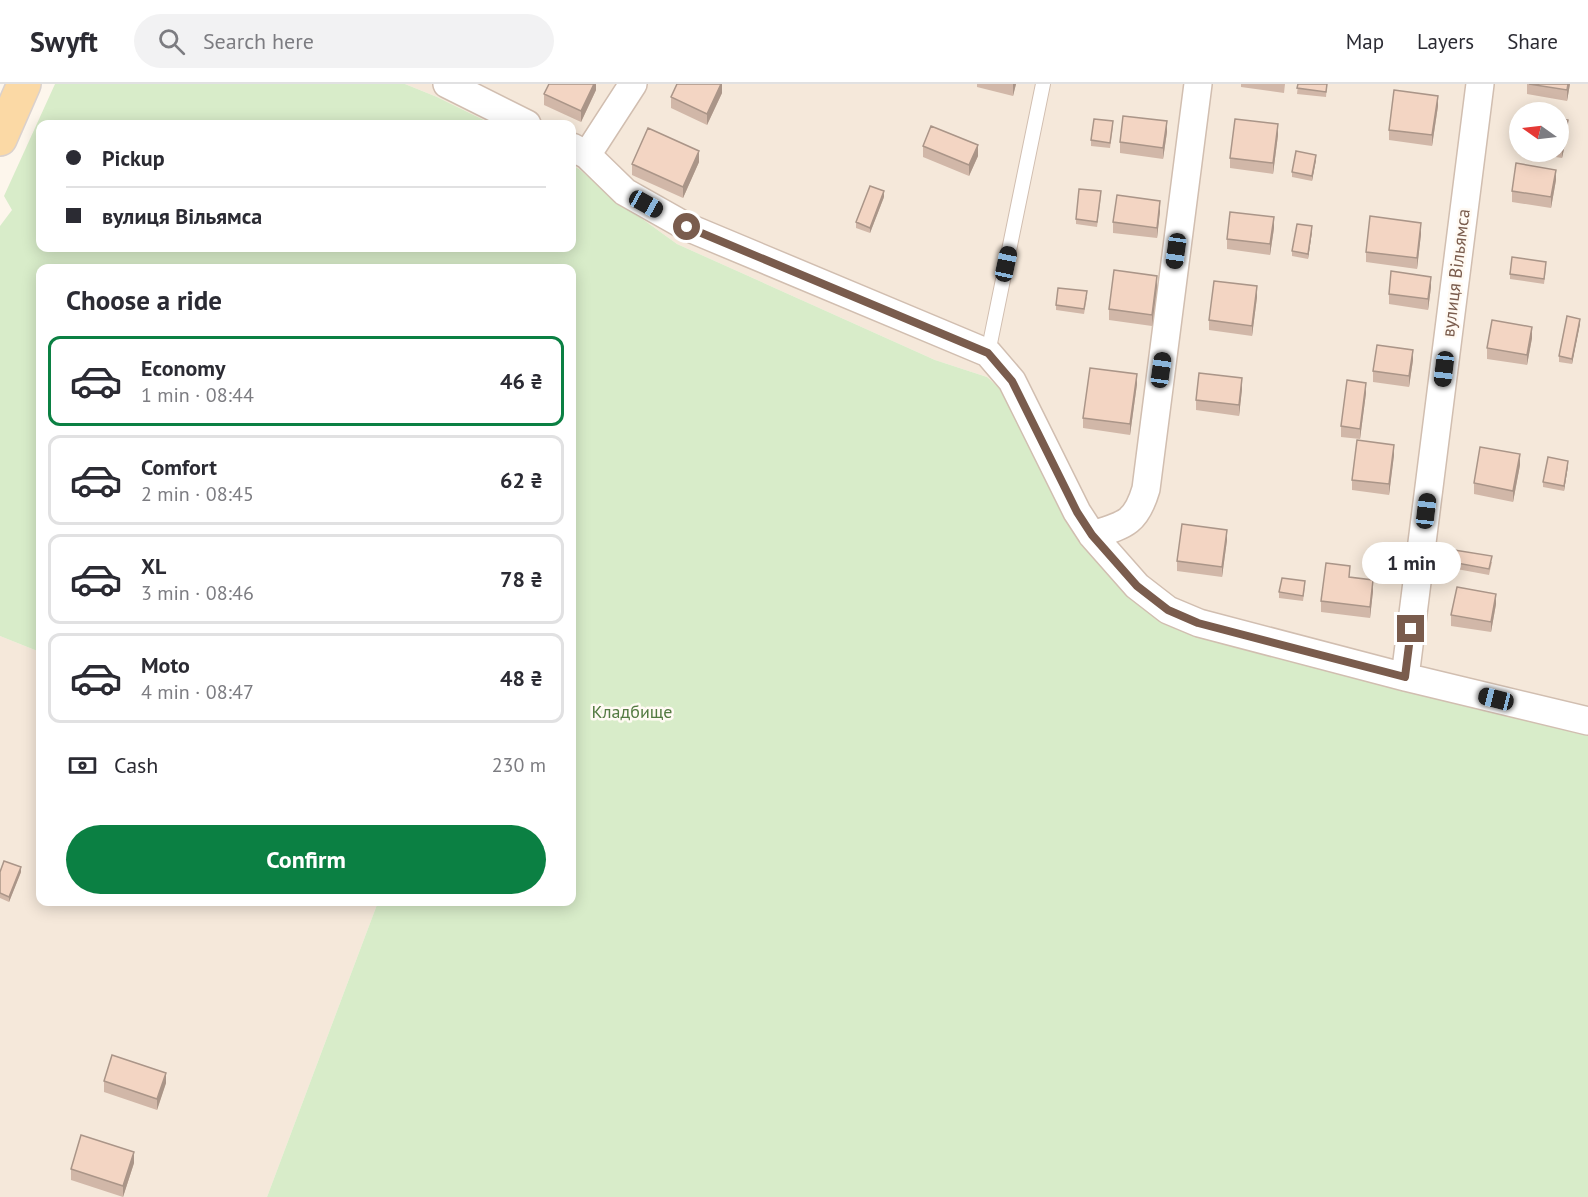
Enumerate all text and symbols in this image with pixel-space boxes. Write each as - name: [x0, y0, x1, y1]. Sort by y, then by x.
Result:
- search box: [134, 14, 554, 68]
- text: Swyft: [30, 23, 98, 60]
- icon: search: [155, 25, 188, 58]
- text: Search here: [203, 27, 314, 55]
- text: Map: [1346, 28, 1384, 55]
- text: Layers: [1417, 28, 1474, 55]
- text: Share: [1507, 28, 1558, 55]
- north arrow: [1509, 102, 1569, 162]
- map controls: [1509, 102, 1569, 162]
- text: Pickup: [102, 144, 165, 172]
- car: [626, 187, 666, 221]
- text: вулиця Вільямса: [102, 202, 262, 230]
- street label: вулиця Вільямса: [1436, 207, 1475, 338]
- route start: [673, 213, 700, 240]
- car: [1165, 232, 1187, 270]
- car: [993, 245, 1019, 283]
- text: Choose a ride: [66, 283, 222, 317]
- car: [1433, 350, 1455, 388]
- car: [1150, 351, 1172, 389]
- icon: car: [69, 354, 123, 408]
- text: Economy: [141, 354, 225, 382]
- text: 46 ₴: [500, 367, 543, 395]
- text: 1 min · 08:44: [141, 382, 254, 408]
- icon: car: [69, 453, 123, 507]
- text: Comfort: [141, 453, 217, 481]
- text: 62 ₴: [500, 466, 543, 494]
- text: 2 min · 08:45: [141, 481, 254, 507]
- car: [1415, 492, 1437, 530]
- callout: 1 min: [1362, 542, 1460, 584]
- text: 1 min: [1387, 550, 1436, 576]
- icon: car: [69, 552, 123, 606]
- text: XL: [141, 552, 166, 580]
- text: 78 ₴: [500, 565, 543, 593]
- text: 3 min · 08:46: [141, 580, 254, 606]
- route end: [1397, 615, 1424, 642]
- icon: car: [69, 651, 123, 705]
- text: Moto: [141, 651, 190, 679]
- text: 48 ₴: [500, 664, 543, 692]
- text: 4 min · 08:47: [141, 679, 254, 705]
- car: [1476, 686, 1516, 712]
- park label: Кладбище: [592, 700, 672, 723]
- icon: cash: [66, 749, 99, 782]
- text: Cash: [114, 751, 158, 779]
- text: 230 m: [492, 752, 546, 778]
- button: Confirm: [66, 825, 546, 894]

